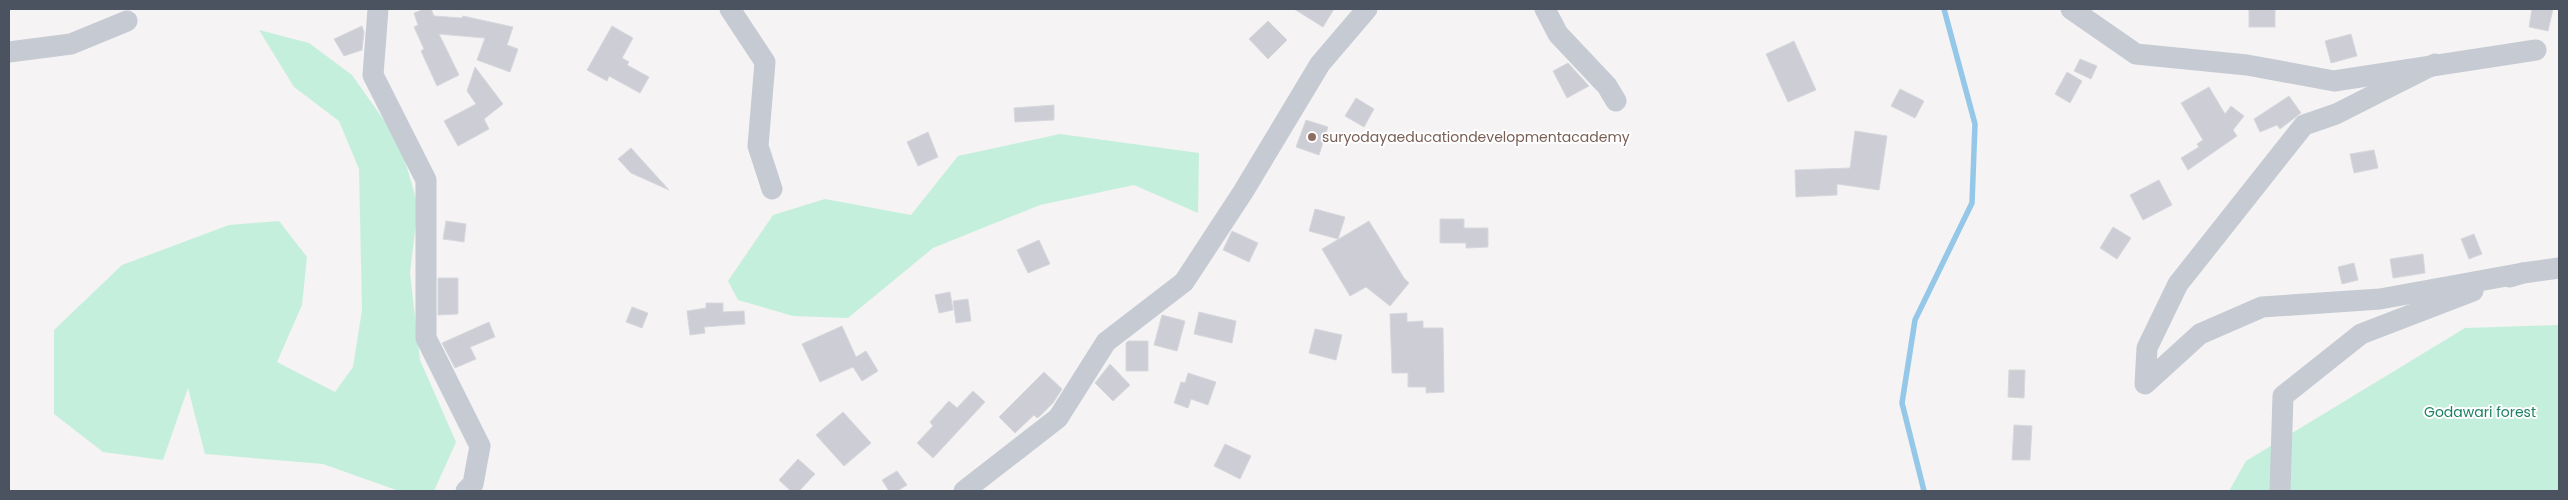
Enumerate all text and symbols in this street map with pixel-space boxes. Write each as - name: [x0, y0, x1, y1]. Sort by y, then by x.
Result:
- place label: suryodayaeducationdevelopmentacademy: [1322, 127, 1630, 147]
- marker: suryodayaeducationdevelopmentacademy: [1306, 131, 1318, 143]
- park label: Godawari forest: [2424, 402, 2536, 422]

